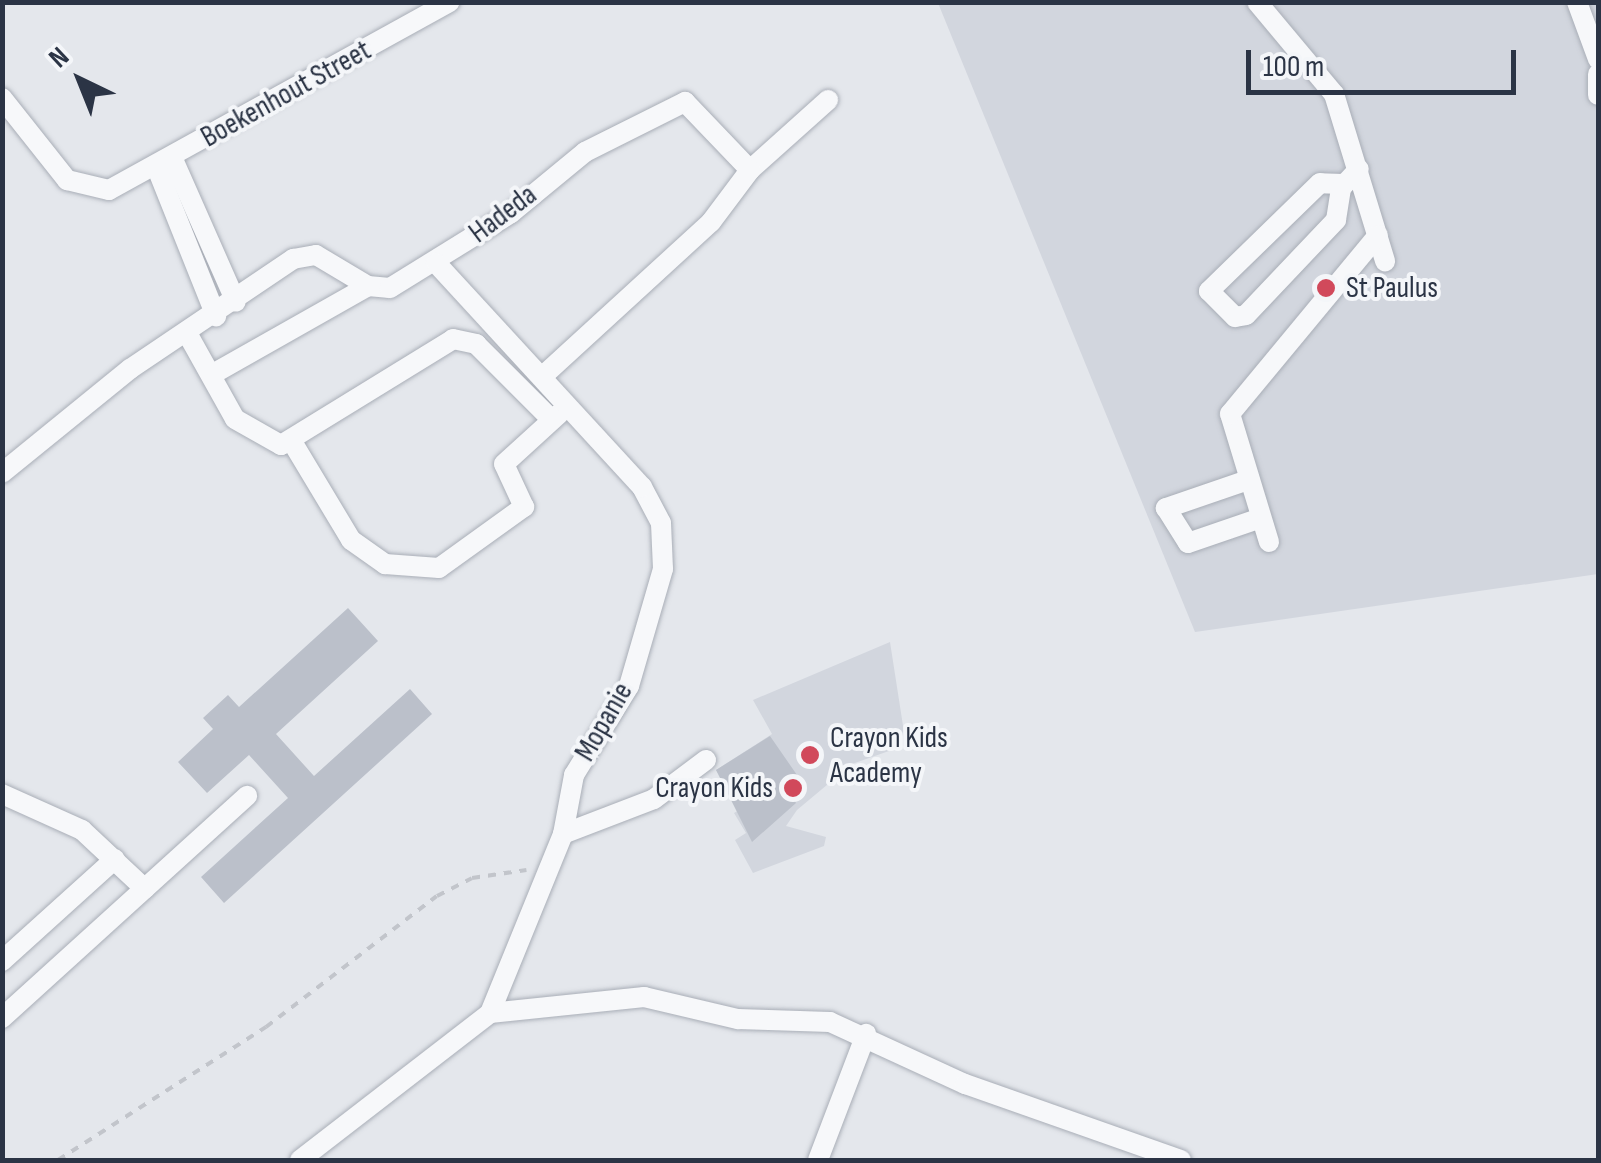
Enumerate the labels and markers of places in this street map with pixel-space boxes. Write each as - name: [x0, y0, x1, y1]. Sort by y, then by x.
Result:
- place label: St Paulus: [1346, 270, 1438, 306]
- marker: St Paulus: [1315, 277, 1337, 299]
- place label: Crayon Kids Academy: [830, 720, 948, 790]
- marker: Crayon Kids Academy: [799, 744, 821, 766]
- place label: Crayon Kids: [655, 770, 773, 806]
- marker: Crayon Kids: [782, 777, 804, 799]

